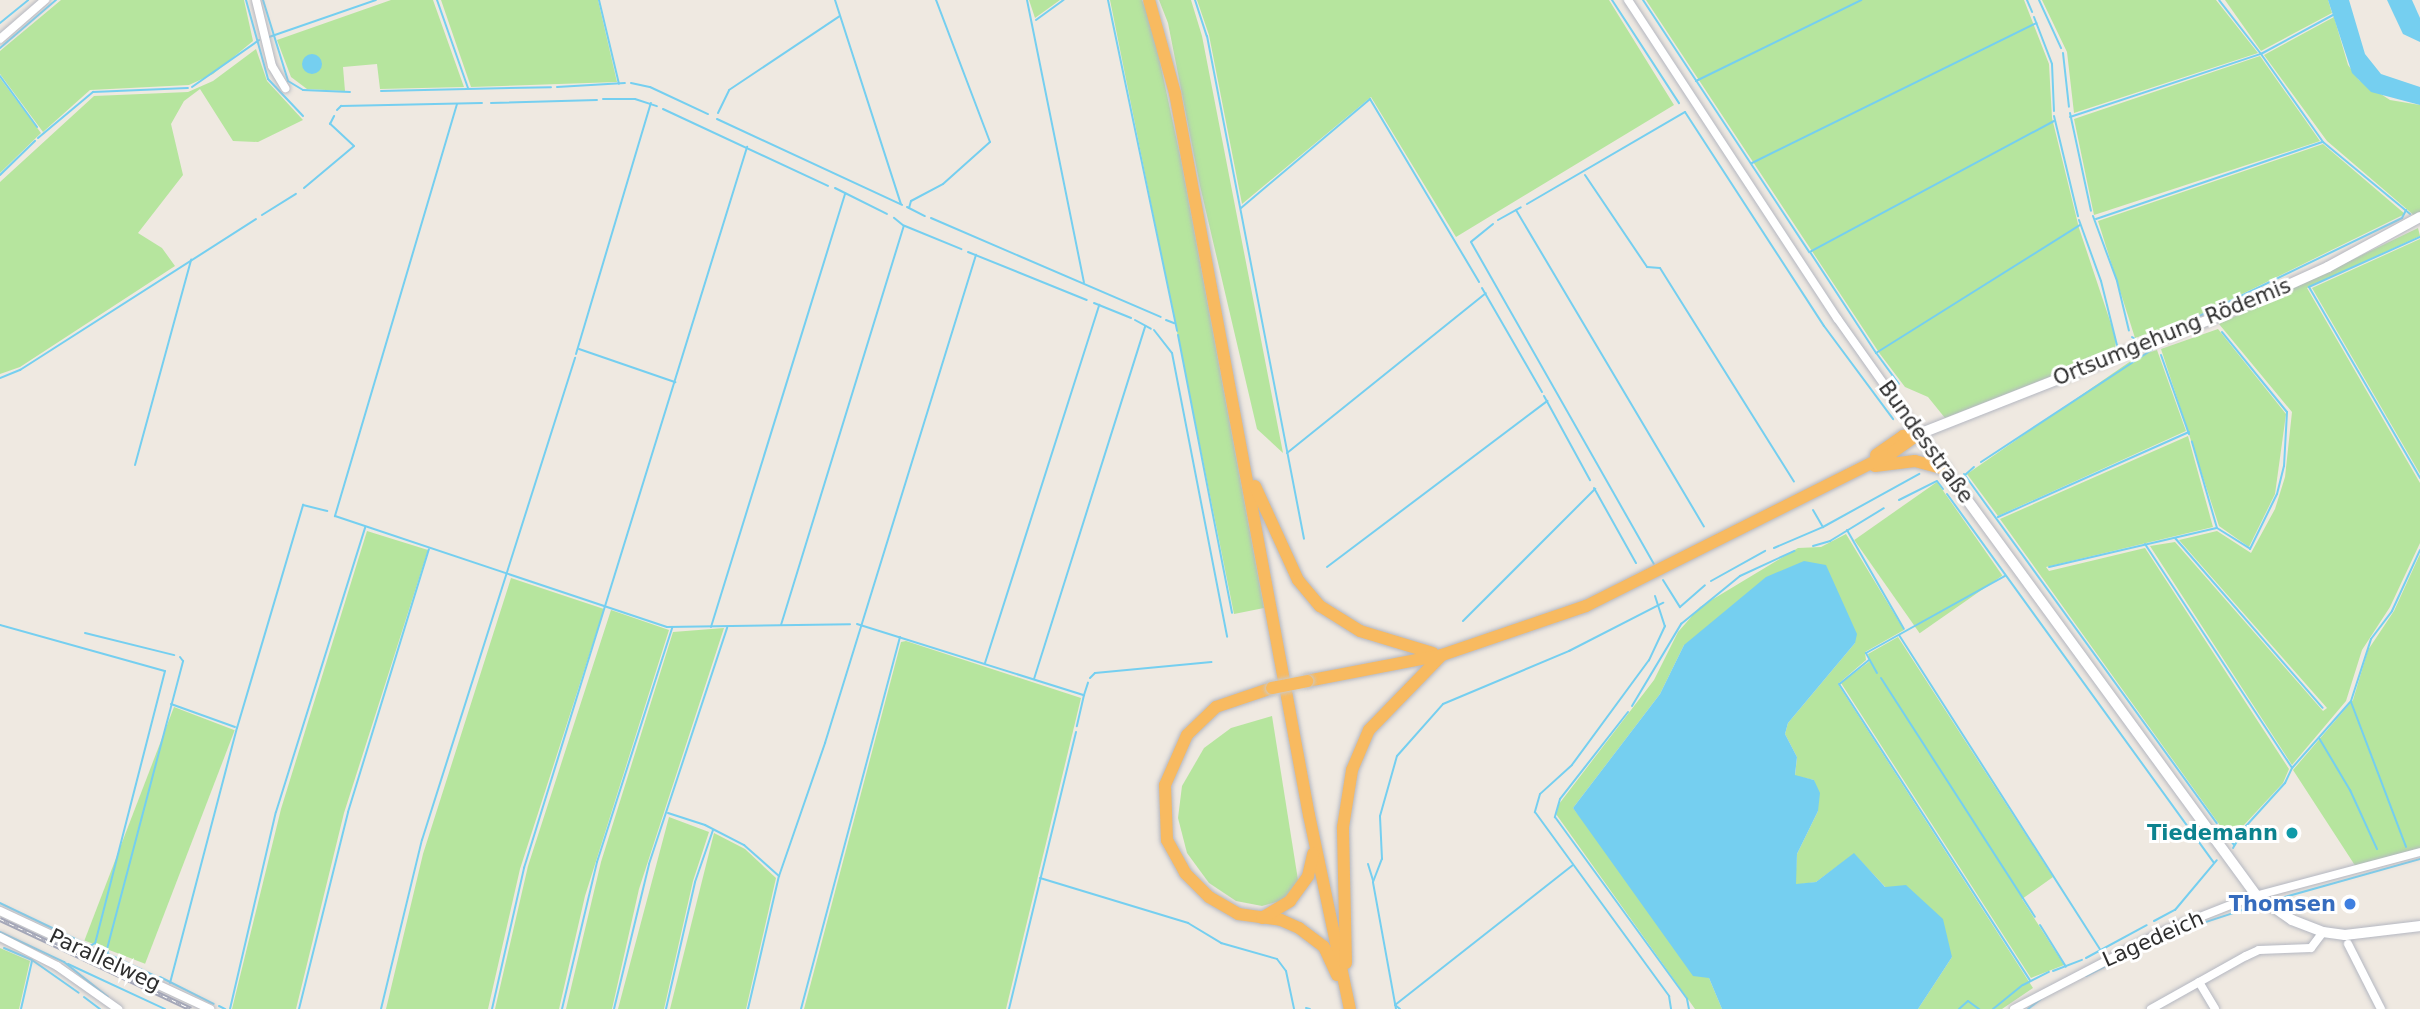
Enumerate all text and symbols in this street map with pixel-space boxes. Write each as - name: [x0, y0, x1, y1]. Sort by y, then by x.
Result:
- street label: Ortsumgehung Rödemis: [2049, 273, 2295, 391]
- street label: Bundesstraße: [1873, 376, 1979, 508]
- place label: Tiedemann: [2147, 820, 2278, 846]
- marker: Tiedemann: [2284, 825, 2300, 841]
- place label: Thomsen: [2229, 891, 2336, 917]
- marker: Thomsen: [2342, 896, 2358, 912]
- street label: Lagedeich: [2099, 906, 2207, 972]
- street label: Parallelweg: [45, 923, 165, 997]

